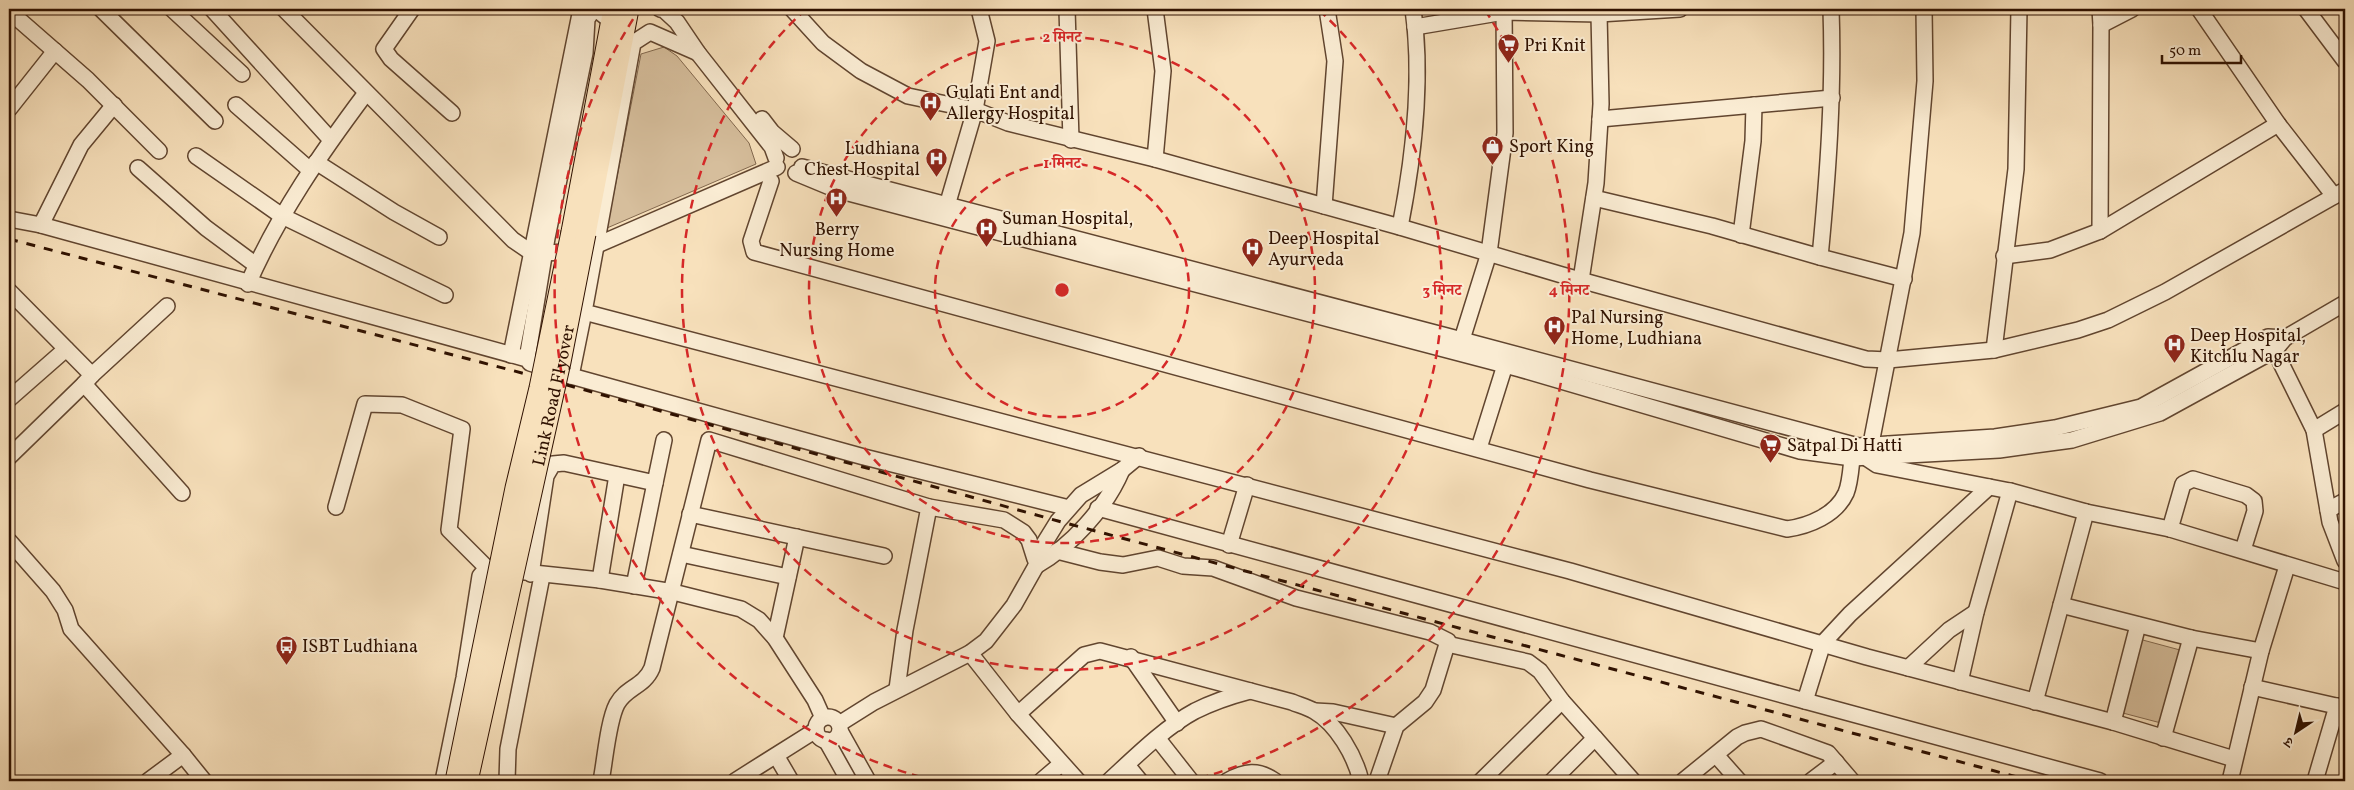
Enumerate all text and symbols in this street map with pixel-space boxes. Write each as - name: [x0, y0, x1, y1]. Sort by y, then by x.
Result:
- text: 2 मिनट: [1042, 28, 1083, 49]
- scale bar: [2162, 32, 2240, 64]
- supermarket icon: Pri Knit: [1496, 33, 1520, 64]
- place label: Pri Knit: [1524, 34, 1586, 59]
- text: 50 m: [2169, 41, 2201, 62]
- place label: Gulati Ent and Allergy Hospital: [946, 81, 1075, 127]
- hospital icon: Gulati Ent and Allergy Hospital: [918, 90, 942, 121]
- shop icon: Sport King: [1481, 134, 1505, 165]
- place label: Sport King: [1509, 135, 1594, 160]
- place label: Ludhiana Chest Hospital: [804, 137, 920, 183]
- hospital icon: Ludhiana Chest Hospital: [924, 146, 948, 177]
- text: 1 मिनट: [1043, 154, 1082, 175]
- hospital icon: Berry Nursing Home: [825, 187, 849, 218]
- place label: Suman Hospital, Ludhiana: [1002, 207, 1133, 253]
- hospital icon: Suman Hospital, Ludhiana: [974, 216, 998, 247]
- place label: Berry Nursing Home: [779, 218, 895, 264]
- place label: Deep Hospital Ayurveda: [1268, 227, 1379, 273]
- hospital icon: Deep Hospital Ayurveda: [1240, 236, 1264, 267]
- centre of rings: [1053, 281, 1071, 299]
- text: 3 मिनट: [1422, 281, 1463, 302]
- text: 4 मिनट: [1549, 281, 1591, 302]
- place label: Pal Nursing Home, Ludhiana: [1571, 306, 1702, 352]
- hospital icon: Pal Nursing Home, Ludhiana: [1543, 315, 1567, 346]
- street label: Link Road Flyover: [527, 322, 582, 469]
- place label: Deep Hospital, Kitchlu Nagar: [2190, 324, 2306, 370]
- hospital icon: Deep Hospital, Kitchlu Nagar: [2162, 333, 2186, 364]
- supermarket icon: Satpal Di Hatti: [1759, 433, 1783, 464]
- place label: Satpal Di Hatti: [1787, 434, 1903, 459]
- bus stop icon: ISBT Ludhiana: [274, 634, 298, 665]
- place label: ISBT Ludhiana: [302, 635, 418, 660]
- north arrow: [2272, 708, 2322, 758]
- text: उ: [2280, 731, 2299, 752]

